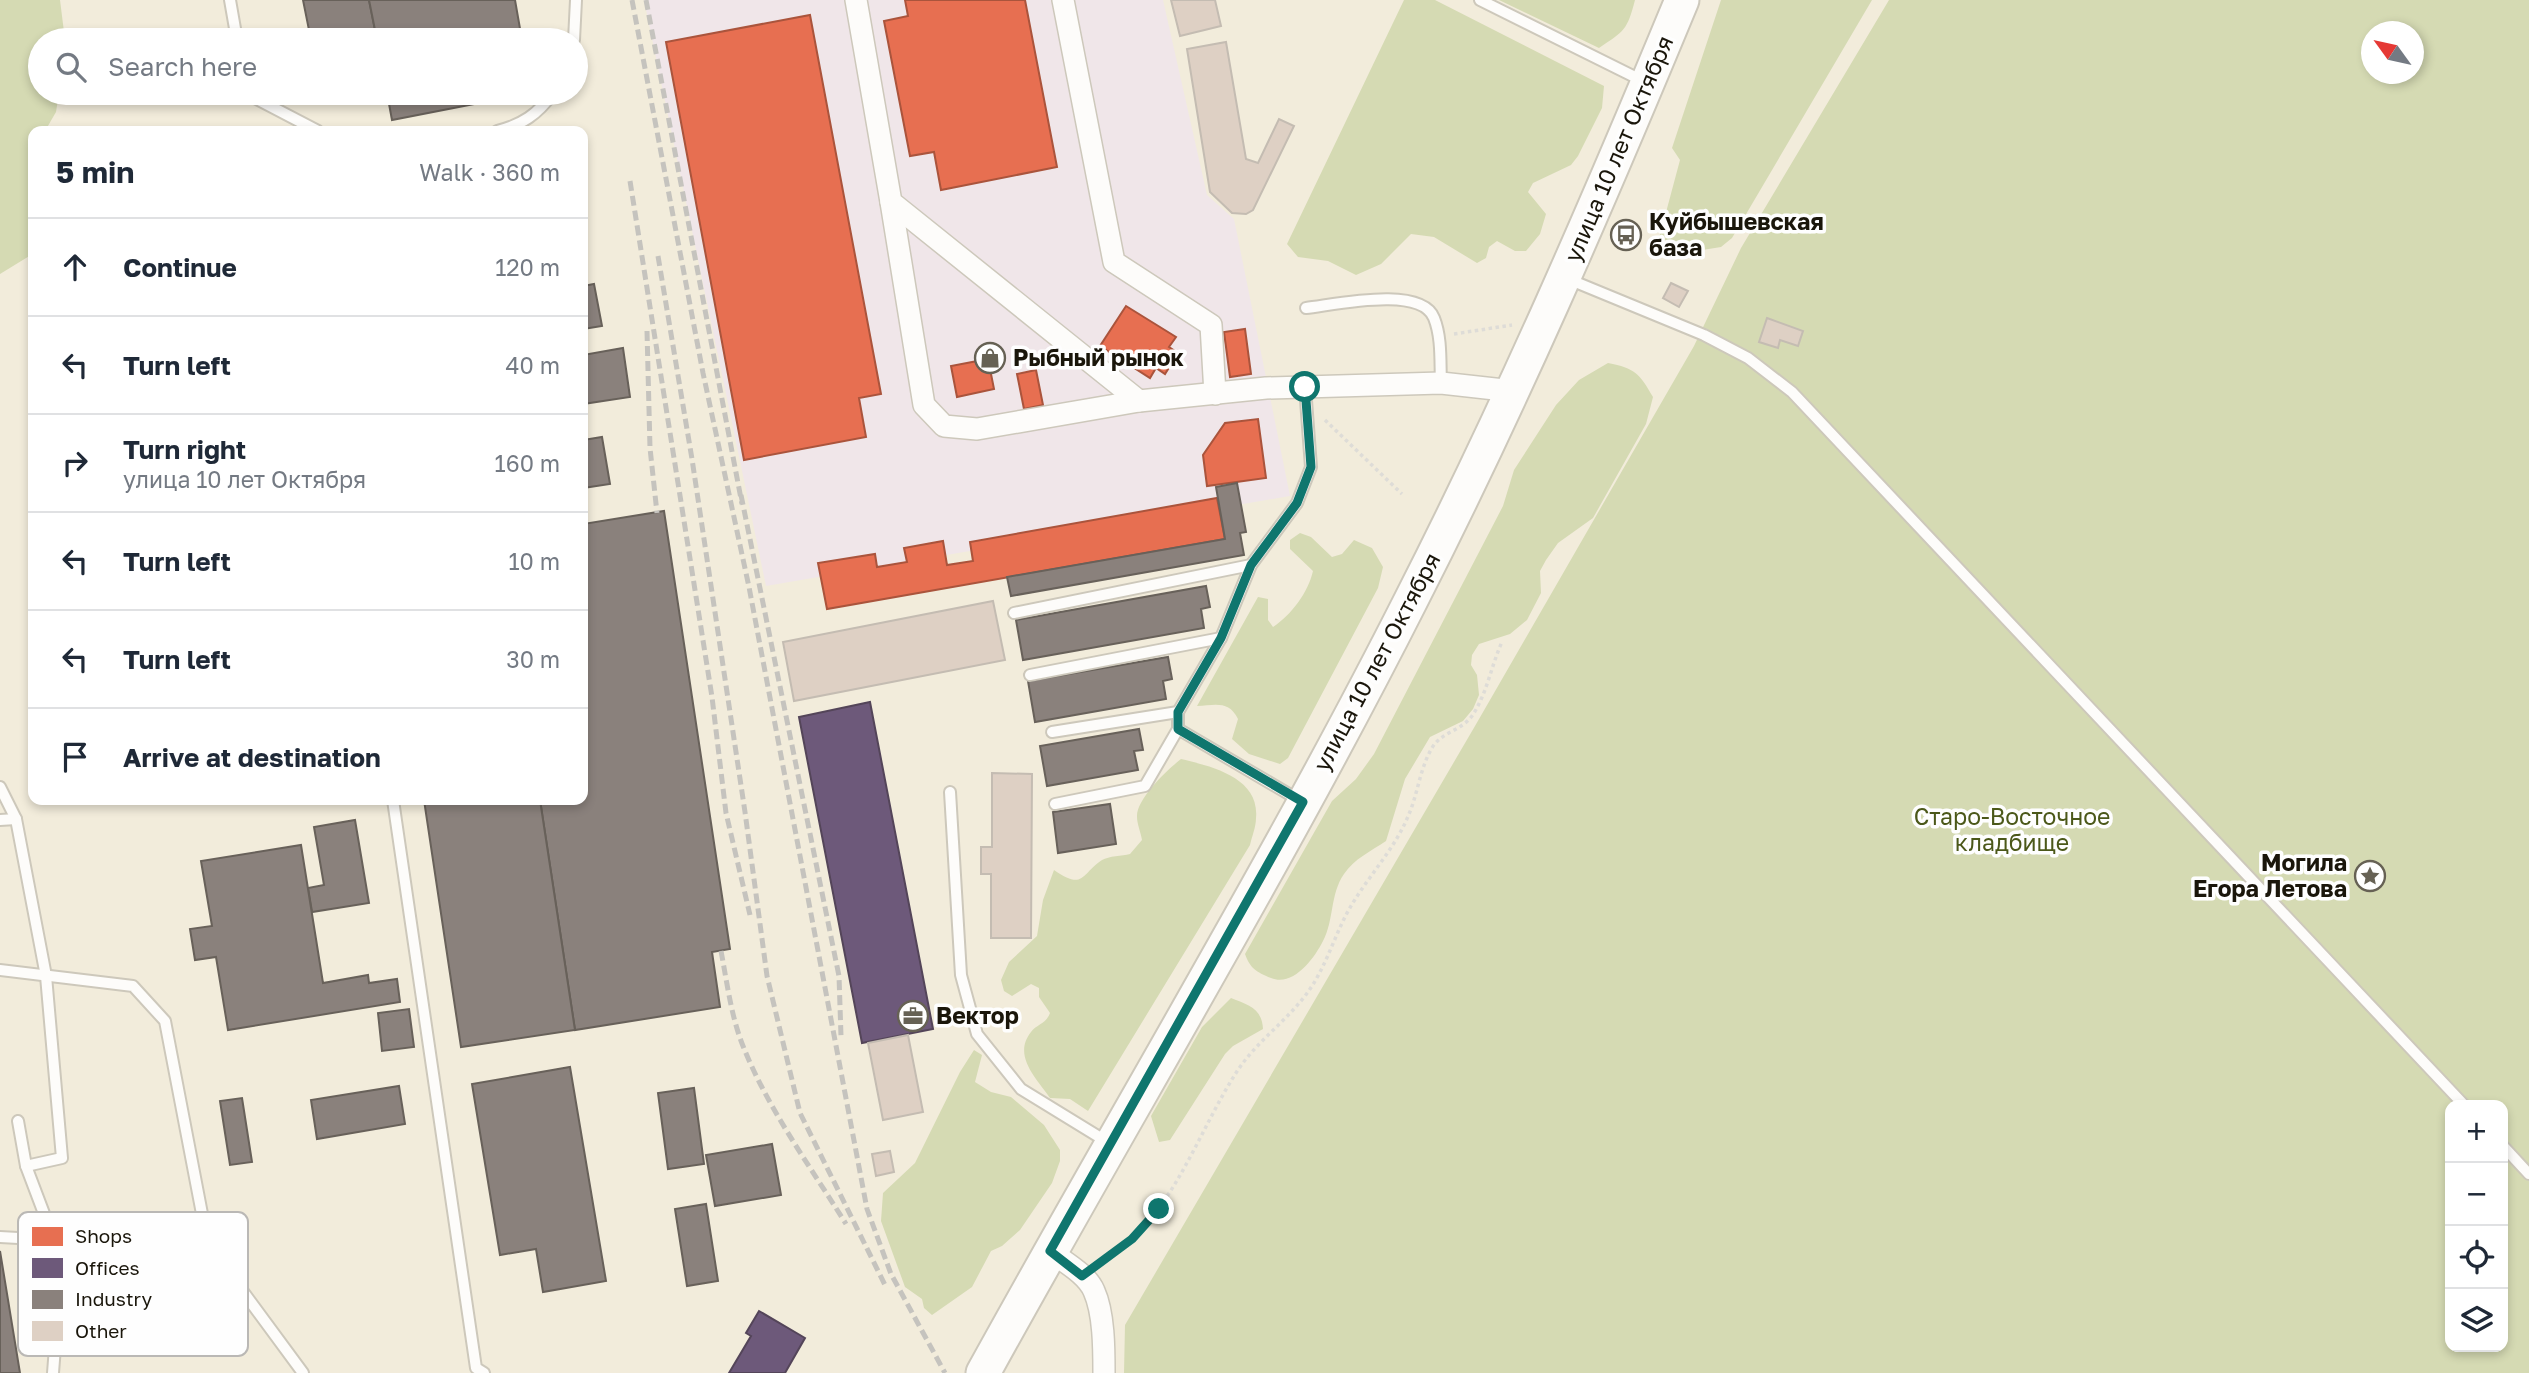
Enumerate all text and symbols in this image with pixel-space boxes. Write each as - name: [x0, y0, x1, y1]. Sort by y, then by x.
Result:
- north arrow: [2361, 21, 2424, 84]
- search box: [28, 28, 588, 105]
- street label: улица 10 лет Октября: [1558, 31, 1678, 266]
- icon: search: [52, 48, 90, 86]
- text: Search here: [108, 51, 257, 82]
- text: 5 min: [56, 154, 134, 190]
- text: Walk · 360 m: [419, 158, 560, 186]
- place label: Куйбышевская база: [1649, 207, 1824, 261]
- bus stop icon: Куйбышевская база: [1609, 218, 1643, 252]
- icon: ahead: [56, 248, 94, 286]
- text: Continue: [123, 252, 237, 283]
- text: 120 m: [495, 253, 560, 281]
- shop icon: Рыбный рынок: [973, 341, 1007, 375]
- place label: Рыбный рынок: [1013, 343, 1185, 371]
- icon: left: [56, 346, 94, 384]
- text: Turn left: [123, 350, 231, 381]
- text: 40 m: [506, 351, 560, 379]
- route start: [1289, 371, 1320, 402]
- text: Turn right: [123, 434, 246, 465]
- icon: right: [56, 444, 94, 482]
- text: 160 m: [495, 449, 560, 477]
- text: улица 10 лет Октября: [123, 465, 366, 493]
- icon: left: [56, 542, 94, 580]
- text: Turn left: [123, 546, 231, 577]
- text: 10 m: [508, 547, 560, 575]
- street label: улица 10 лет Октября: [1307, 548, 1446, 775]
- icon: left: [56, 640, 94, 678]
- text: Turn left: [123, 644, 231, 675]
- text: 30 m: [506, 645, 560, 673]
- icon: arrive: [56, 738, 94, 776]
- text: Arrive at destination: [123, 742, 381, 773]
- park label: Старо-Восточное кладбище: [1914, 802, 2110, 856]
- place label: Могила Егора Летова: [2193, 848, 2347, 902]
- place icon: Могила Егора Летова: [2353, 859, 2387, 893]
- office icon: Вектор: [896, 999, 930, 1033]
- place label: Вектор: [936, 1001, 1019, 1029]
- map controls: [2445, 1100, 2508, 1352]
- button: +: [2445, 1100, 2508, 1163]
- button: −: [2445, 1163, 2508, 1226]
- route end: [1143, 1193, 1174, 1224]
- legend: [18, 1212, 248, 1356]
- text: Shops: [75, 1224, 132, 1247]
- button: locate: [2445, 1226, 2508, 1289]
- text: Offices: [75, 1256, 140, 1279]
- text: Industry: [75, 1287, 152, 1310]
- button: layers: [2445, 1289, 2508, 1352]
- text: Other: [75, 1319, 127, 1342]

